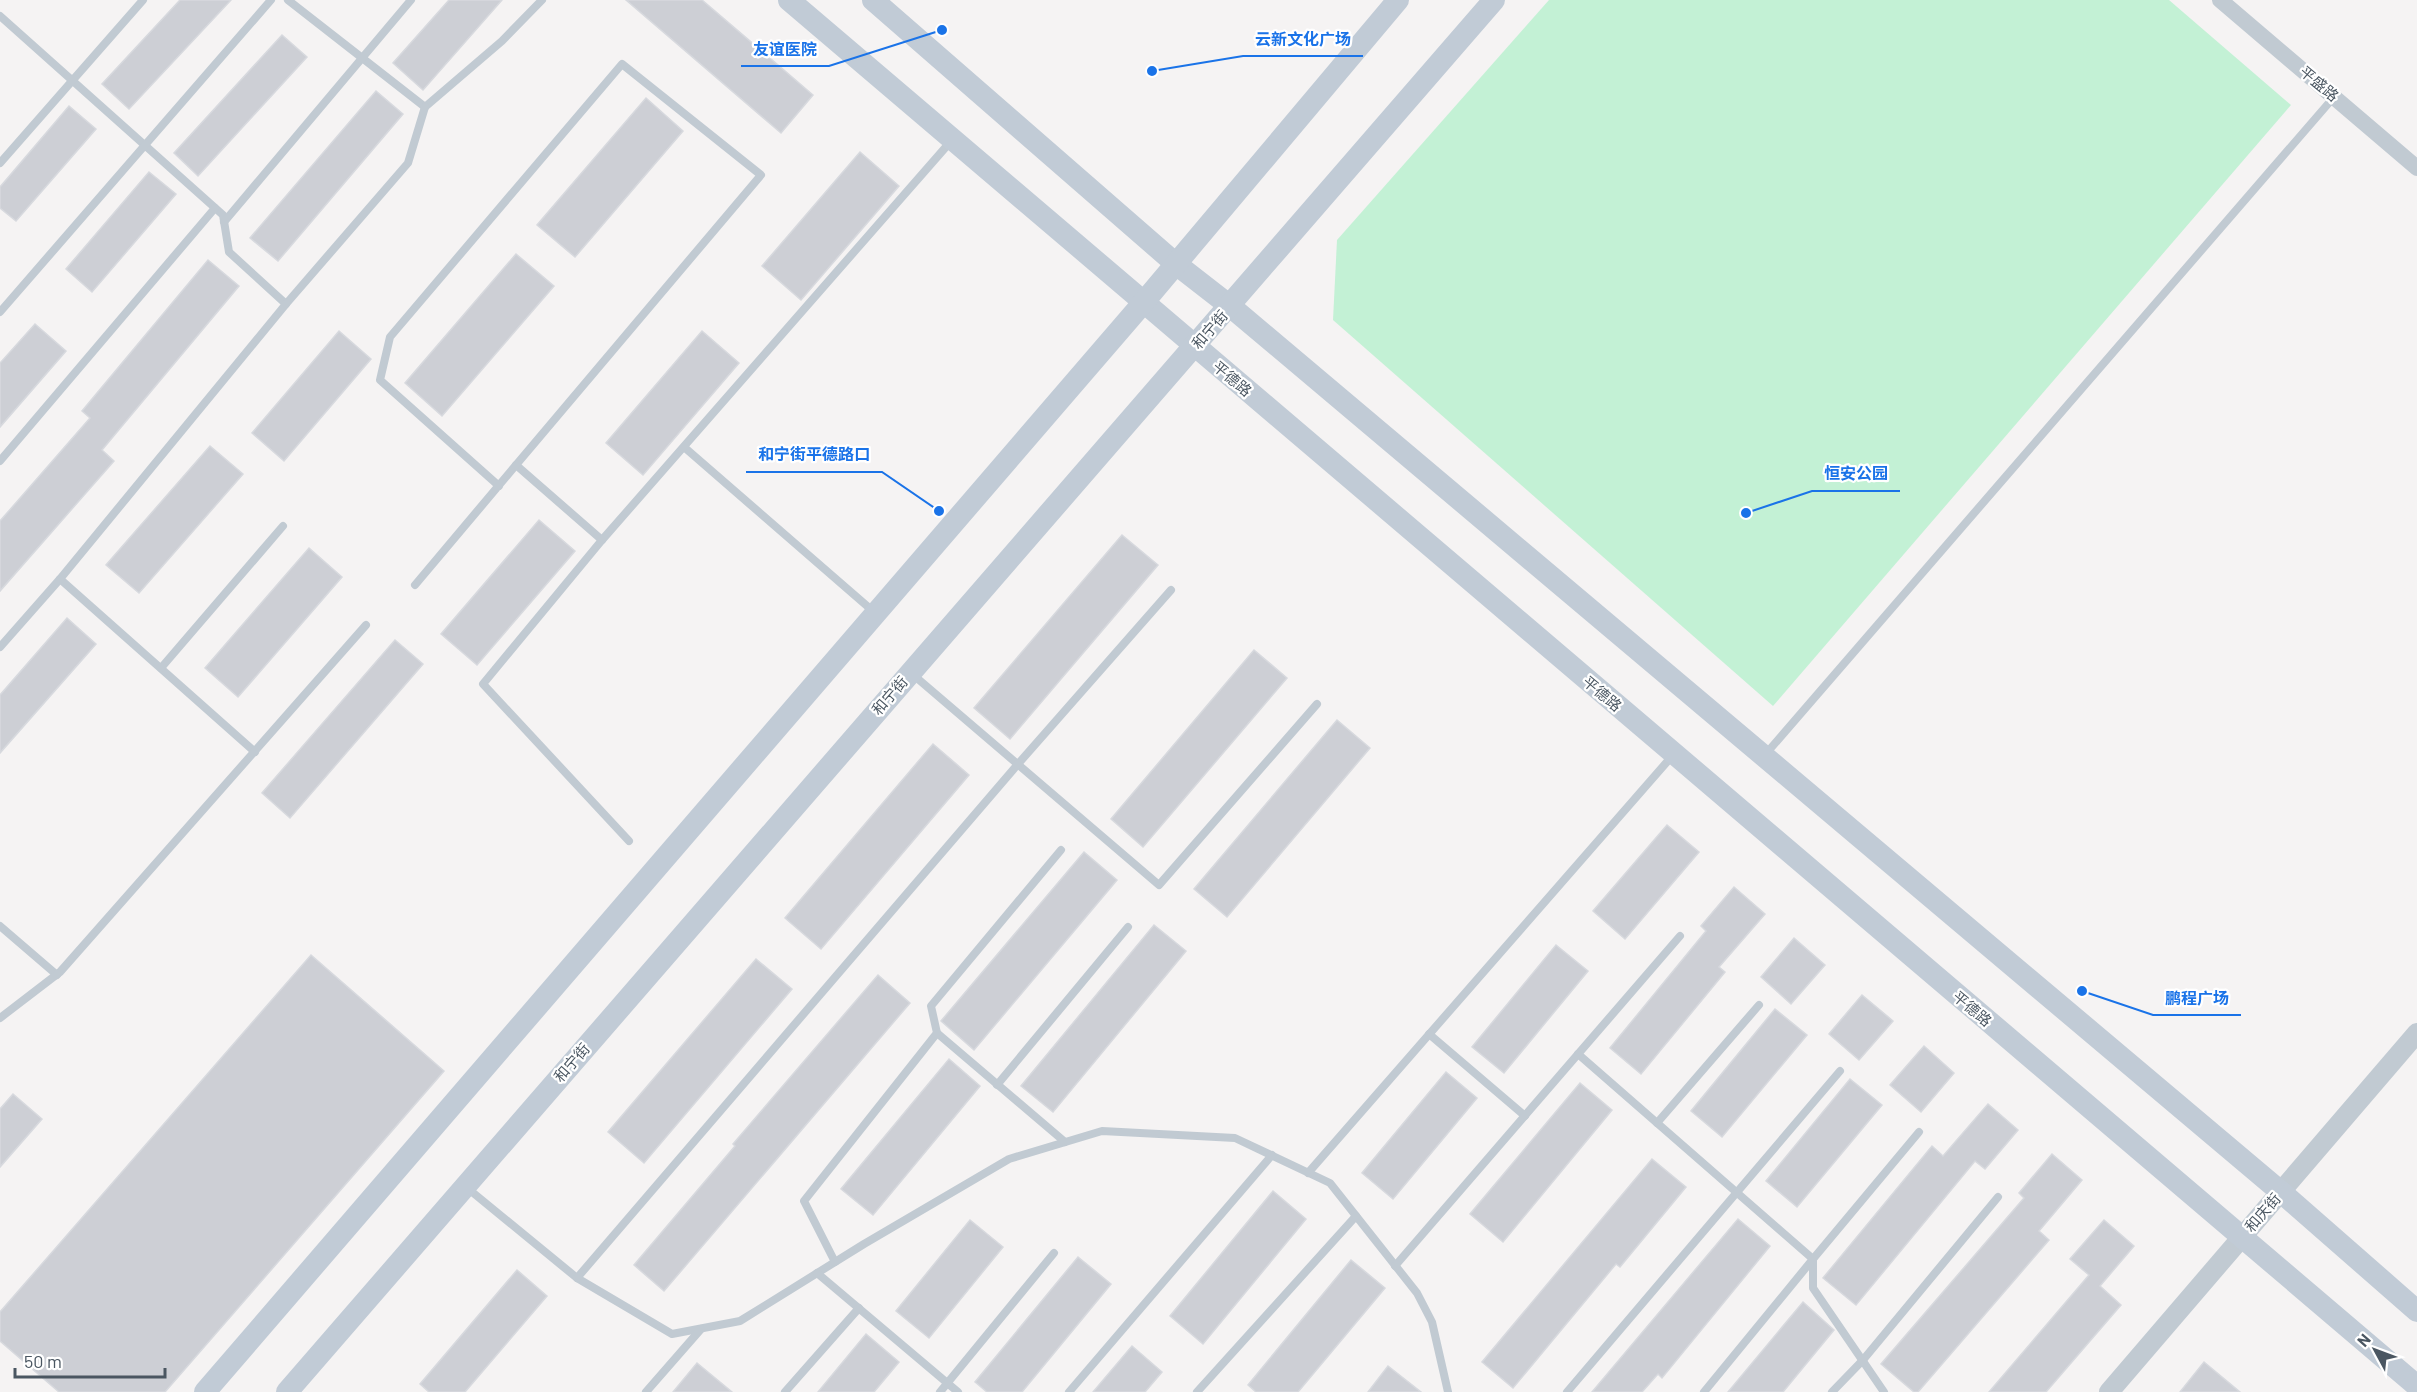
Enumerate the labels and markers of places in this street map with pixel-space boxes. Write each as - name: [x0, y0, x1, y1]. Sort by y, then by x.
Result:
- callout: 云新文化广场: [1243, 22, 1363, 56]
- callout: 友谊医院: [741, 32, 829, 66]
- callout: 和宁街平德路口: [746, 438, 882, 472]
- callout: 恒安公园: [1812, 457, 1900, 491]
- callout: 鹏程广场: [2153, 981, 2241, 1015]

